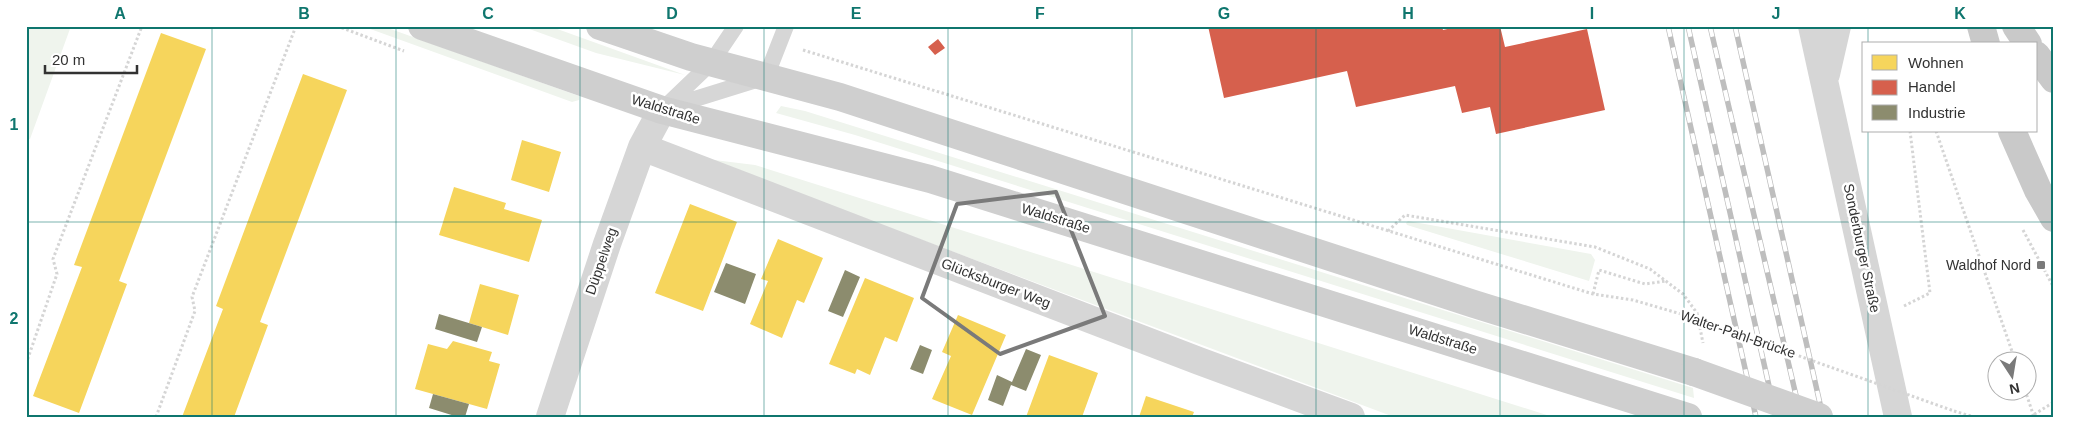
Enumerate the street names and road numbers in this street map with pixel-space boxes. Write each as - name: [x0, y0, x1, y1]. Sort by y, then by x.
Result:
- street label: Waldstraße: [630, 91, 703, 127]
- street label: Sonderburger Straße: [1841, 182, 1884, 314]
- street label: Waldstraße: [1020, 200, 1093, 236]
- street label: Düppelweg: [582, 225, 620, 297]
- street label: Glücksburger Weg: [939, 255, 1053, 311]
- street label: Walter-Pahl-Brücke: [1678, 307, 1798, 361]
- street label: Waldstraße: [1407, 321, 1480, 357]

